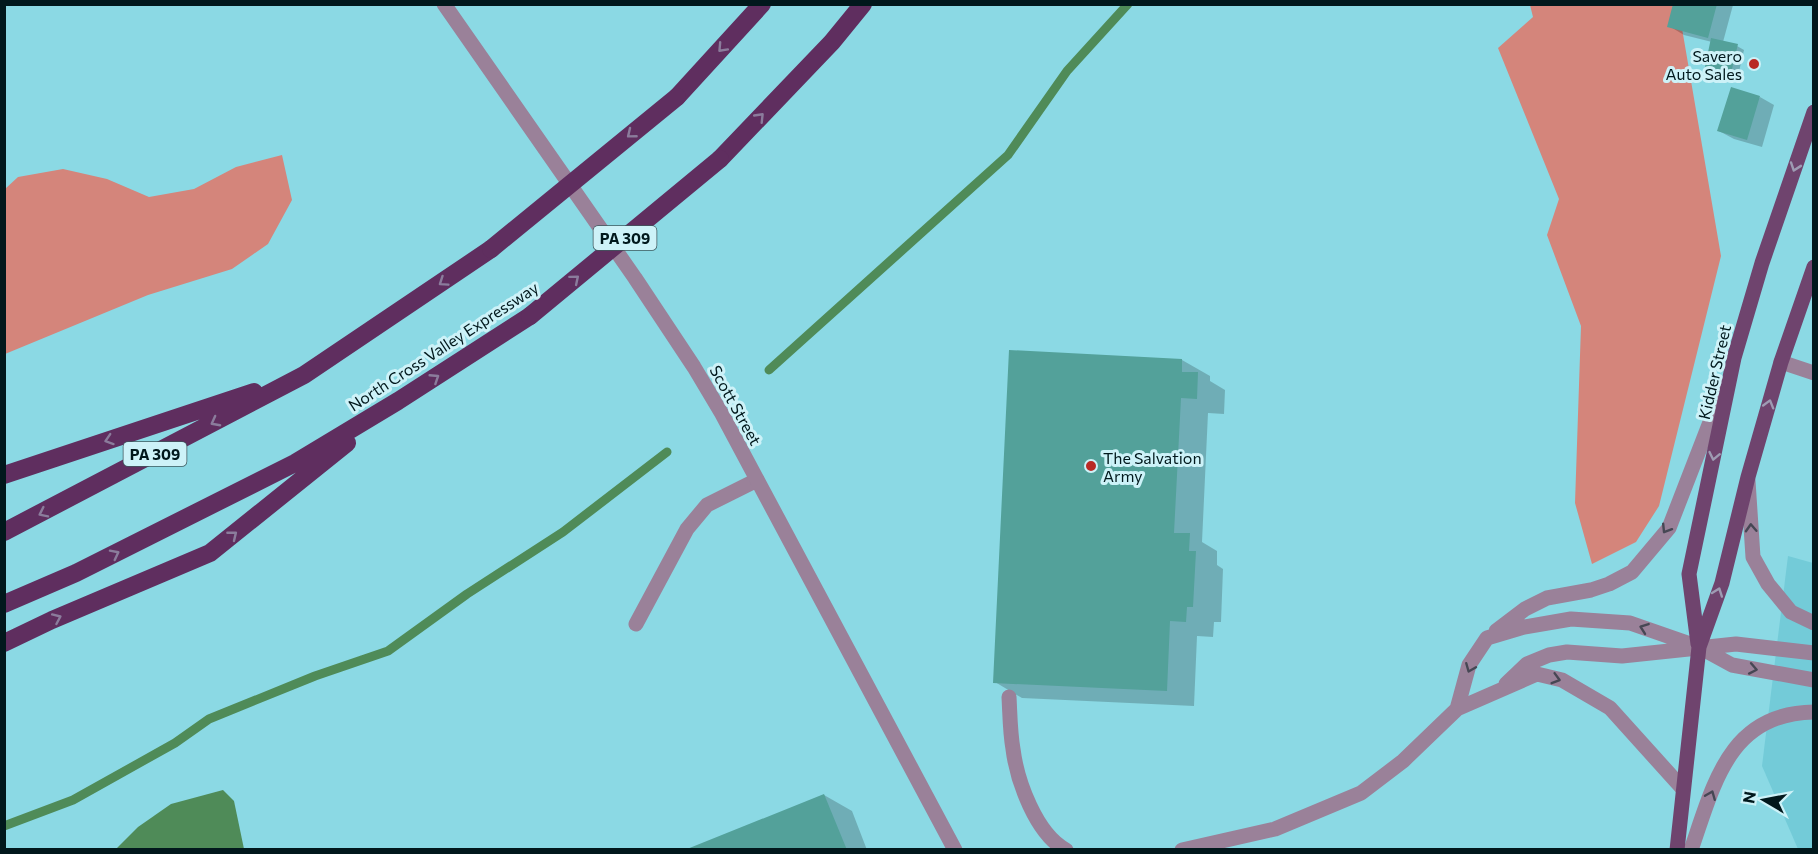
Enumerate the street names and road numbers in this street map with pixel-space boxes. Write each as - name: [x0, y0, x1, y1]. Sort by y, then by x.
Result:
- road number: PA 309: [594, 226, 656, 250]
- street label: North Cross Valley Expressway: [344, 277, 542, 415]
- street label: Kidder Street: [1694, 322, 1734, 421]
- street label: Scott Street: [706, 362, 766, 449]
- road number: PA 309: [124, 442, 186, 466]

